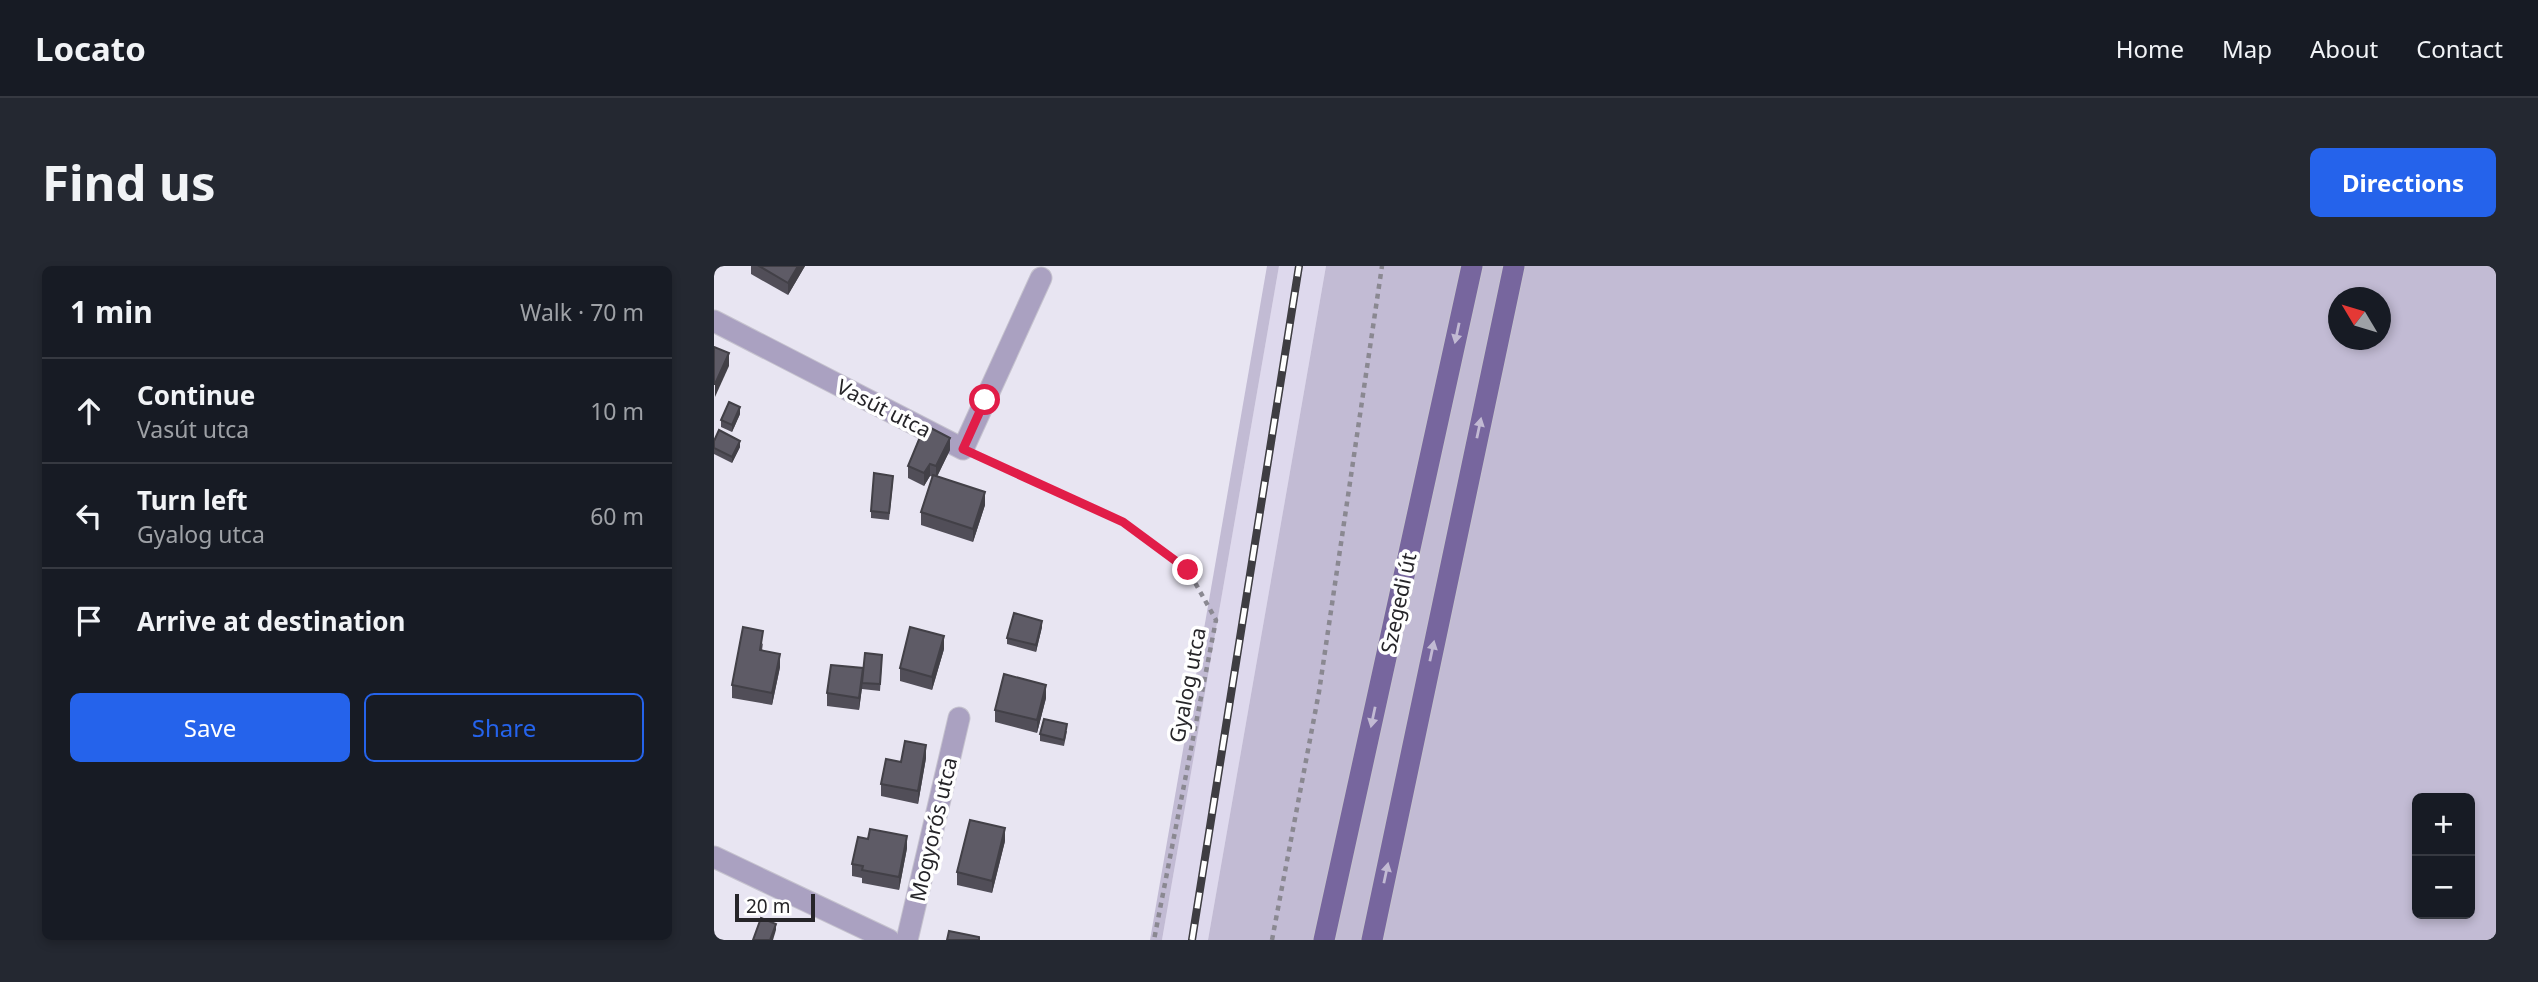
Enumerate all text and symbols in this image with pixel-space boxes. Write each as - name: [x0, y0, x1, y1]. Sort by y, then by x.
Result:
- text: Locato: [35, 26, 146, 71]
- text: Home: [2116, 32, 2184, 65]
- text: Map: [2222, 32, 2272, 65]
- text: About: [2310, 32, 2378, 65]
- text: Contact: [2416, 32, 2503, 65]
- button: Directions: [2310, 148, 2496, 217]
- text: Find us: [42, 149, 216, 215]
- north arrow: [2328, 287, 2391, 350]
- text: 1 min: [70, 291, 153, 332]
- text: Walk · 70 m: [520, 296, 644, 328]
- one-way arrow: [1452, 322, 1463, 344]
- street label: Vasút utca: [832, 372, 936, 444]
- text: Continue: [137, 377, 255, 413]
- route start: [969, 384, 1000, 415]
- icon: ahead: [70, 392, 108, 430]
- text: 10 m: [590, 395, 644, 427]
- text: Vasút utca: [137, 413, 249, 445]
- one-way arrow: [1474, 417, 1485, 439]
- text: Turn left: [137, 482, 248, 518]
- icon: left: [70, 497, 108, 535]
- text: 60 m: [590, 500, 644, 532]
- text: Gyalog utca: [137, 518, 265, 550]
- street label: Szegedi út: [1374, 550, 1422, 656]
- route end: [1172, 554, 1203, 585]
- icon: arrive: [70, 602, 108, 640]
- text: Arrive at destination: [137, 603, 406, 639]
- street label: Gyalog utca: [1162, 625, 1212, 745]
- one-way arrow: [1427, 640, 1438, 662]
- button: Save: [70, 693, 350, 762]
- button: Share: [364, 693, 644, 762]
- one-way arrow: [1367, 706, 1378, 728]
- street label: Mogyorós utca: [903, 754, 963, 904]
- map controls: [2412, 793, 2475, 919]
- button: +: [2412, 793, 2475, 856]
- button: −: [2412, 856, 2475, 919]
- one-way arrow: [1380, 862, 1391, 884]
- scale bar: [735, 891, 816, 923]
- text: 20 m: [746, 893, 790, 919]

